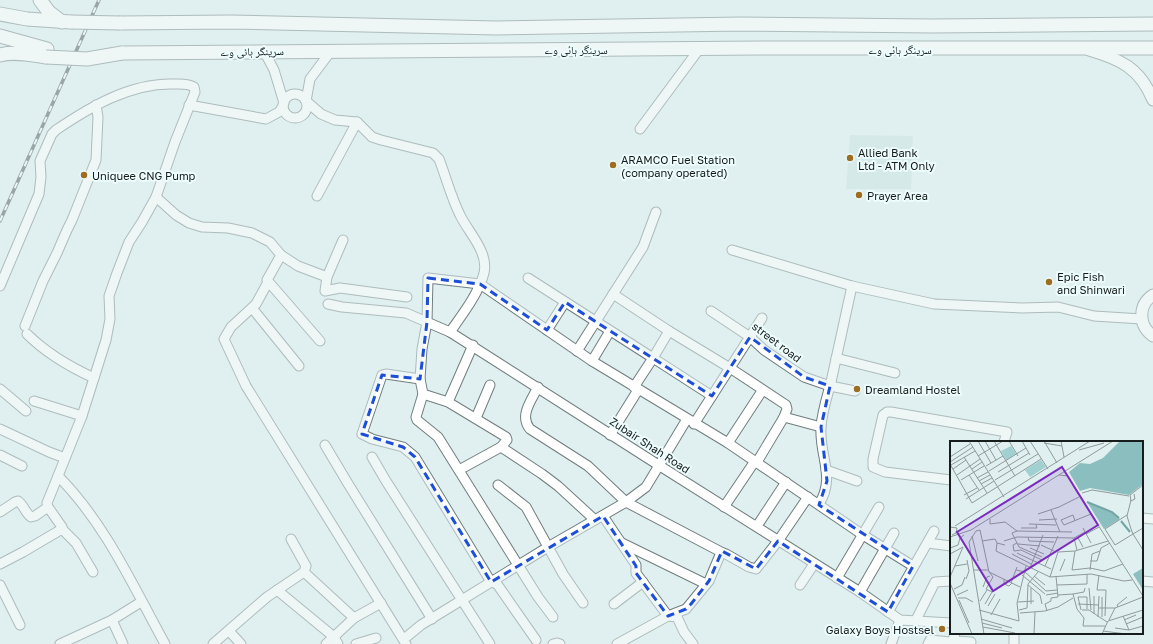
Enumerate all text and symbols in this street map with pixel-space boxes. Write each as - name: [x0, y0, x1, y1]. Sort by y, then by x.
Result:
- street label: سرینگر ہائی وے: [544, 43, 608, 57]
- street label: سرینگر ہائی وے: [868, 43, 932, 57]
- street label: سرینگر ہائی وے: [220, 44, 284, 59]
- place label: Allied Bank Ltd - ATM Only: [858, 146, 935, 172]
- place label: ARAMCO Fuel Station (company operated): [621, 153, 735, 179]
- marker: Allied Bank Ltd - ATM Only: [845, 153, 855, 163]
- marker: ARAMCO Fuel Station (company operated): [608, 160, 618, 170]
- place label: Uniquee CNG Pump: [92, 169, 196, 182]
- marker: Uniquee CNG Pump: [79, 170, 89, 180]
- place label: Prayer Area: [867, 189, 928, 202]
- marker: Prayer Area: [854, 190, 864, 200]
- place label: Epic Fish and Shinwari: [1057, 270, 1125, 296]
- marker: Epic Fish and Shinwari: [1044, 277, 1054, 287]
- street label: street road: [750, 319, 804, 365]
- place label: Dreamland Hostel: [865, 383, 961, 396]
- marker: Dreamland Hostel: [852, 384, 862, 394]
- street label: Zubair Shah Road: [608, 414, 692, 476]
- inset map: [950, 441, 1143, 634]
- place label: Galaxy Boys Hostsel: [826, 623, 934, 636]
- marker: Galaxy Boys Hostsel: [937, 624, 947, 634]

